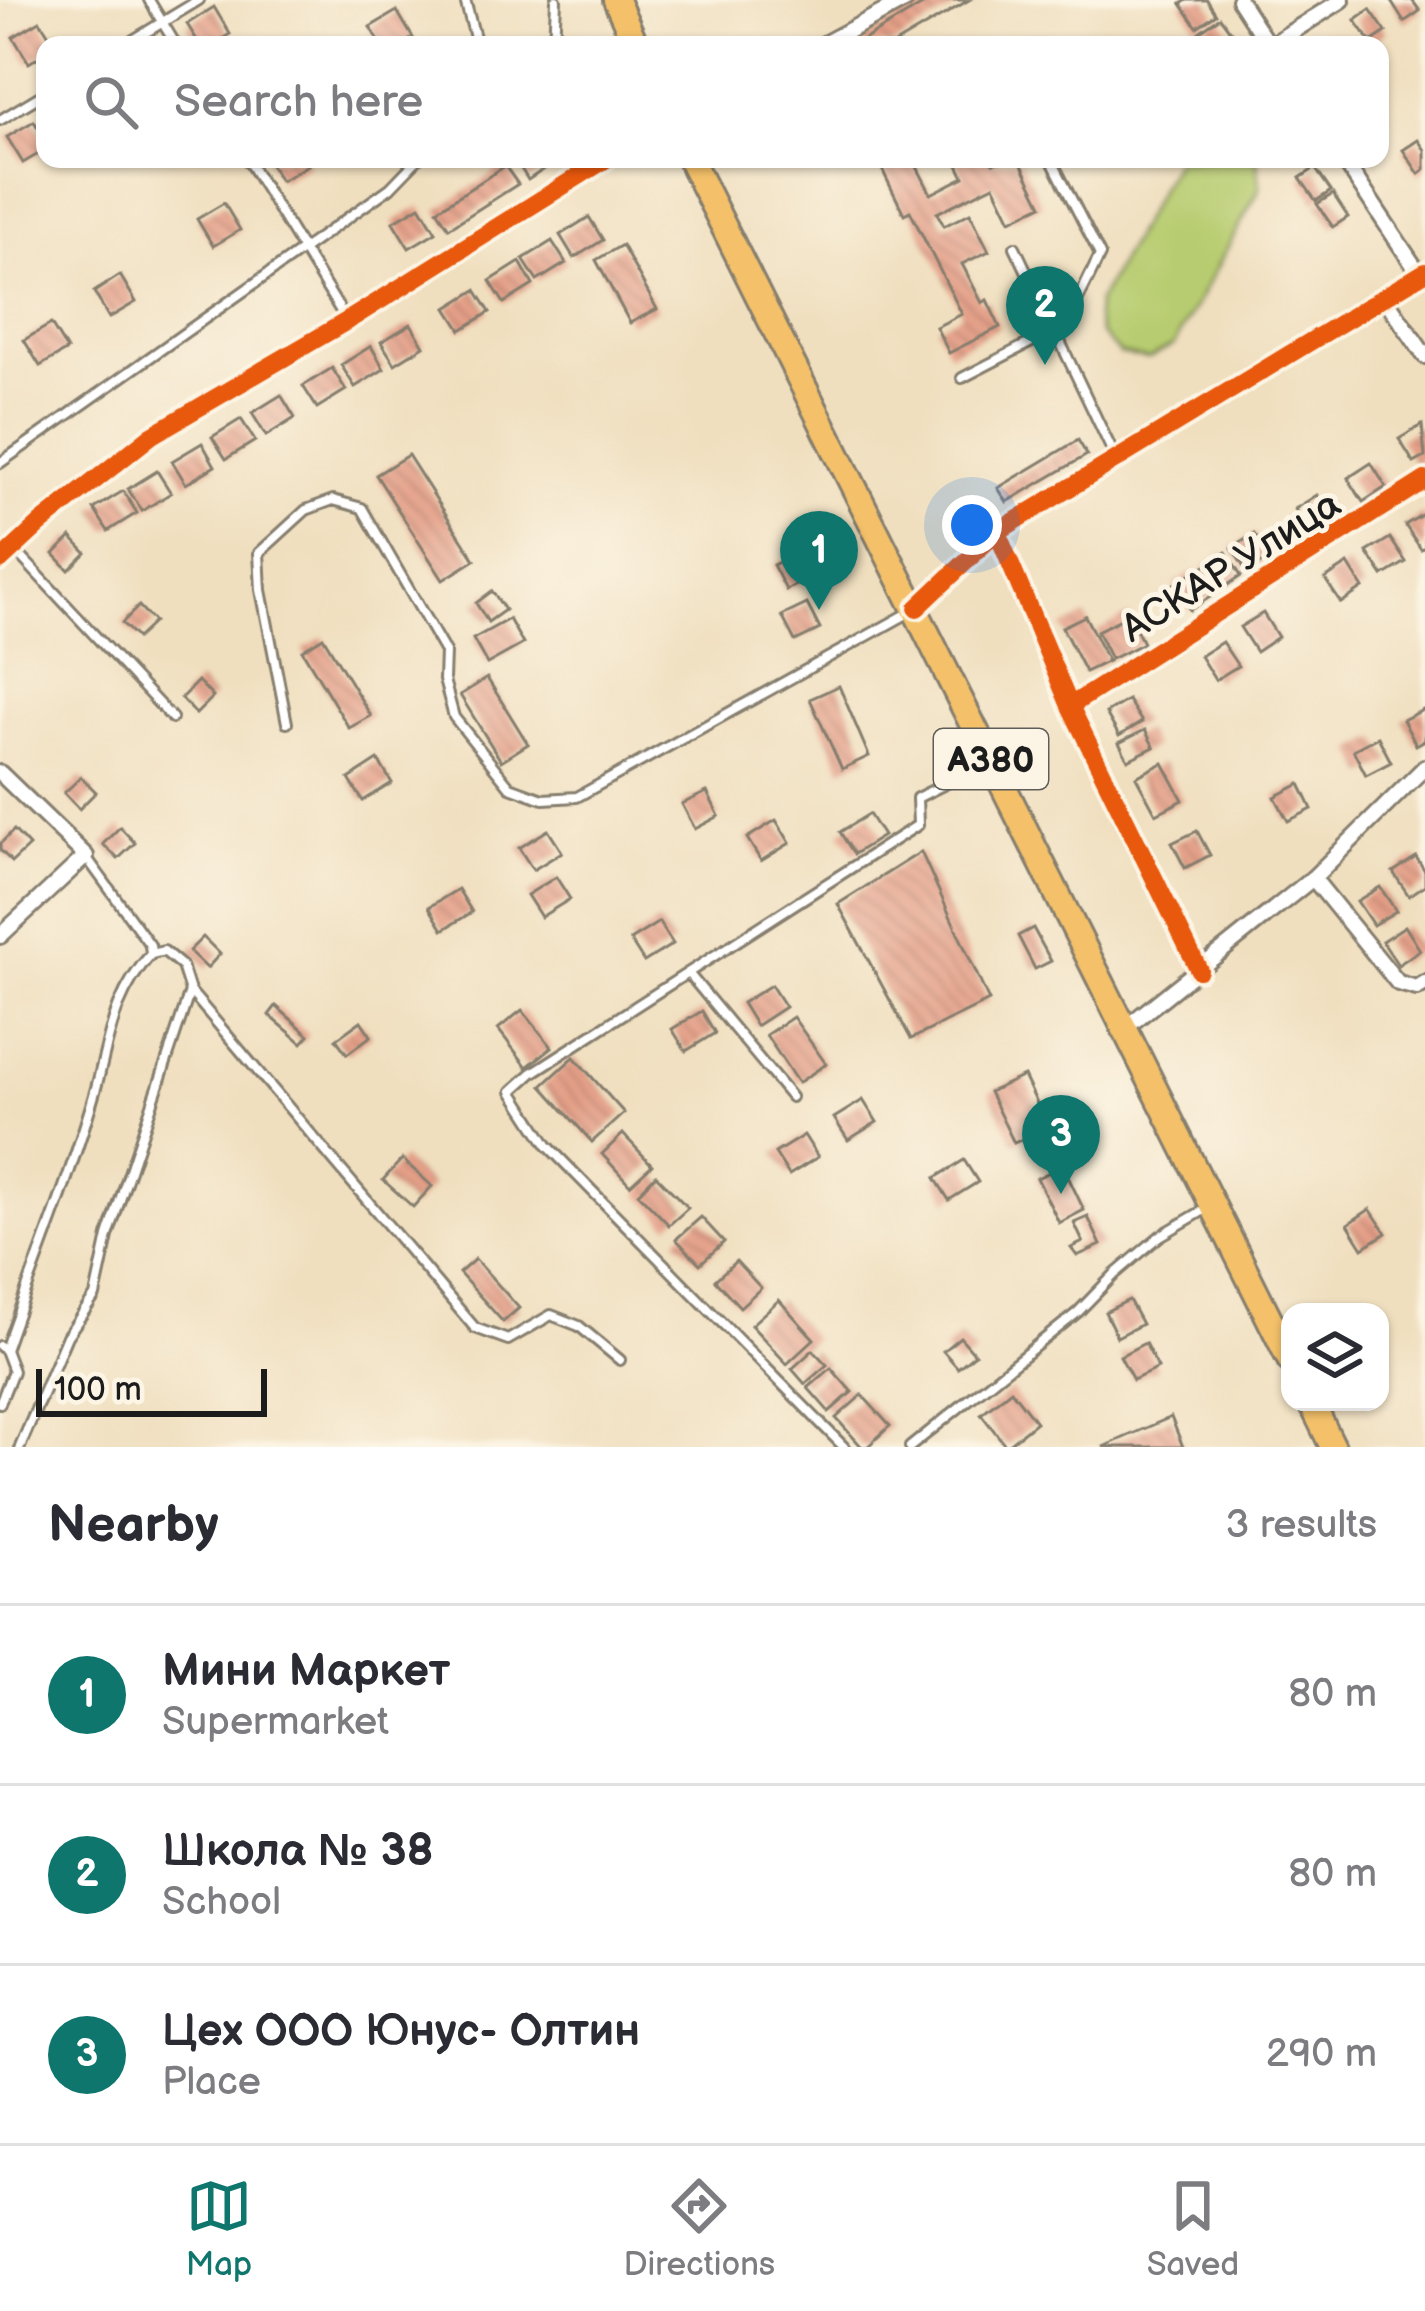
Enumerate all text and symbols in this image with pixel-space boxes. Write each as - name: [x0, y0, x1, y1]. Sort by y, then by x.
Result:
- search box: [36, 36, 1389, 168]
- icon: search: [78, 69, 144, 135]
- text: Search here: [174, 75, 423, 130]
- pin: 2: [1006, 266, 1084, 365]
- street label: АСКАР Улица: [1112, 481, 1350, 654]
- your location: [942, 495, 1002, 555]
- pin: 1: [780, 511, 858, 610]
- road number: A380: [934, 729, 1048, 789]
- pin: 3: [1022, 1095, 1100, 1194]
- map controls: [1281, 1303, 1389, 1411]
- button: layers: [1281, 1303, 1389, 1411]
- scale bar: [36, 1363, 267, 1416]
- text: 100 m: [54, 1370, 142, 1410]
- text: Nearby: [48, 1495, 219, 1556]
- text: 3 results: [1225, 1502, 1377, 1549]
- text: Мини Маркет: [162, 1644, 450, 1699]
- text: 1: [79, 1671, 95, 1718]
- text: 80 m: [1289, 1671, 1377, 1718]
- text: Supermarket: [162, 1699, 389, 1746]
- text: Школа № 38: [162, 1824, 434, 1879]
- text: 2: [75, 1851, 99, 1898]
- text: 80 m: [1289, 1851, 1377, 1898]
- text: School: [162, 1879, 281, 1926]
- text: Цех ООО Юнус- Олтин: [162, 2004, 640, 2059]
- text: 3: [76, 2031, 98, 2078]
- text: 290 m: [1266, 2031, 1377, 2078]
- text: Place: [162, 2059, 261, 2106]
- tab: Map: [186, 2173, 252, 2285]
- tab: Directions: [623, 2173, 775, 2285]
- tab: Saved: [1147, 2173, 1239, 2285]

